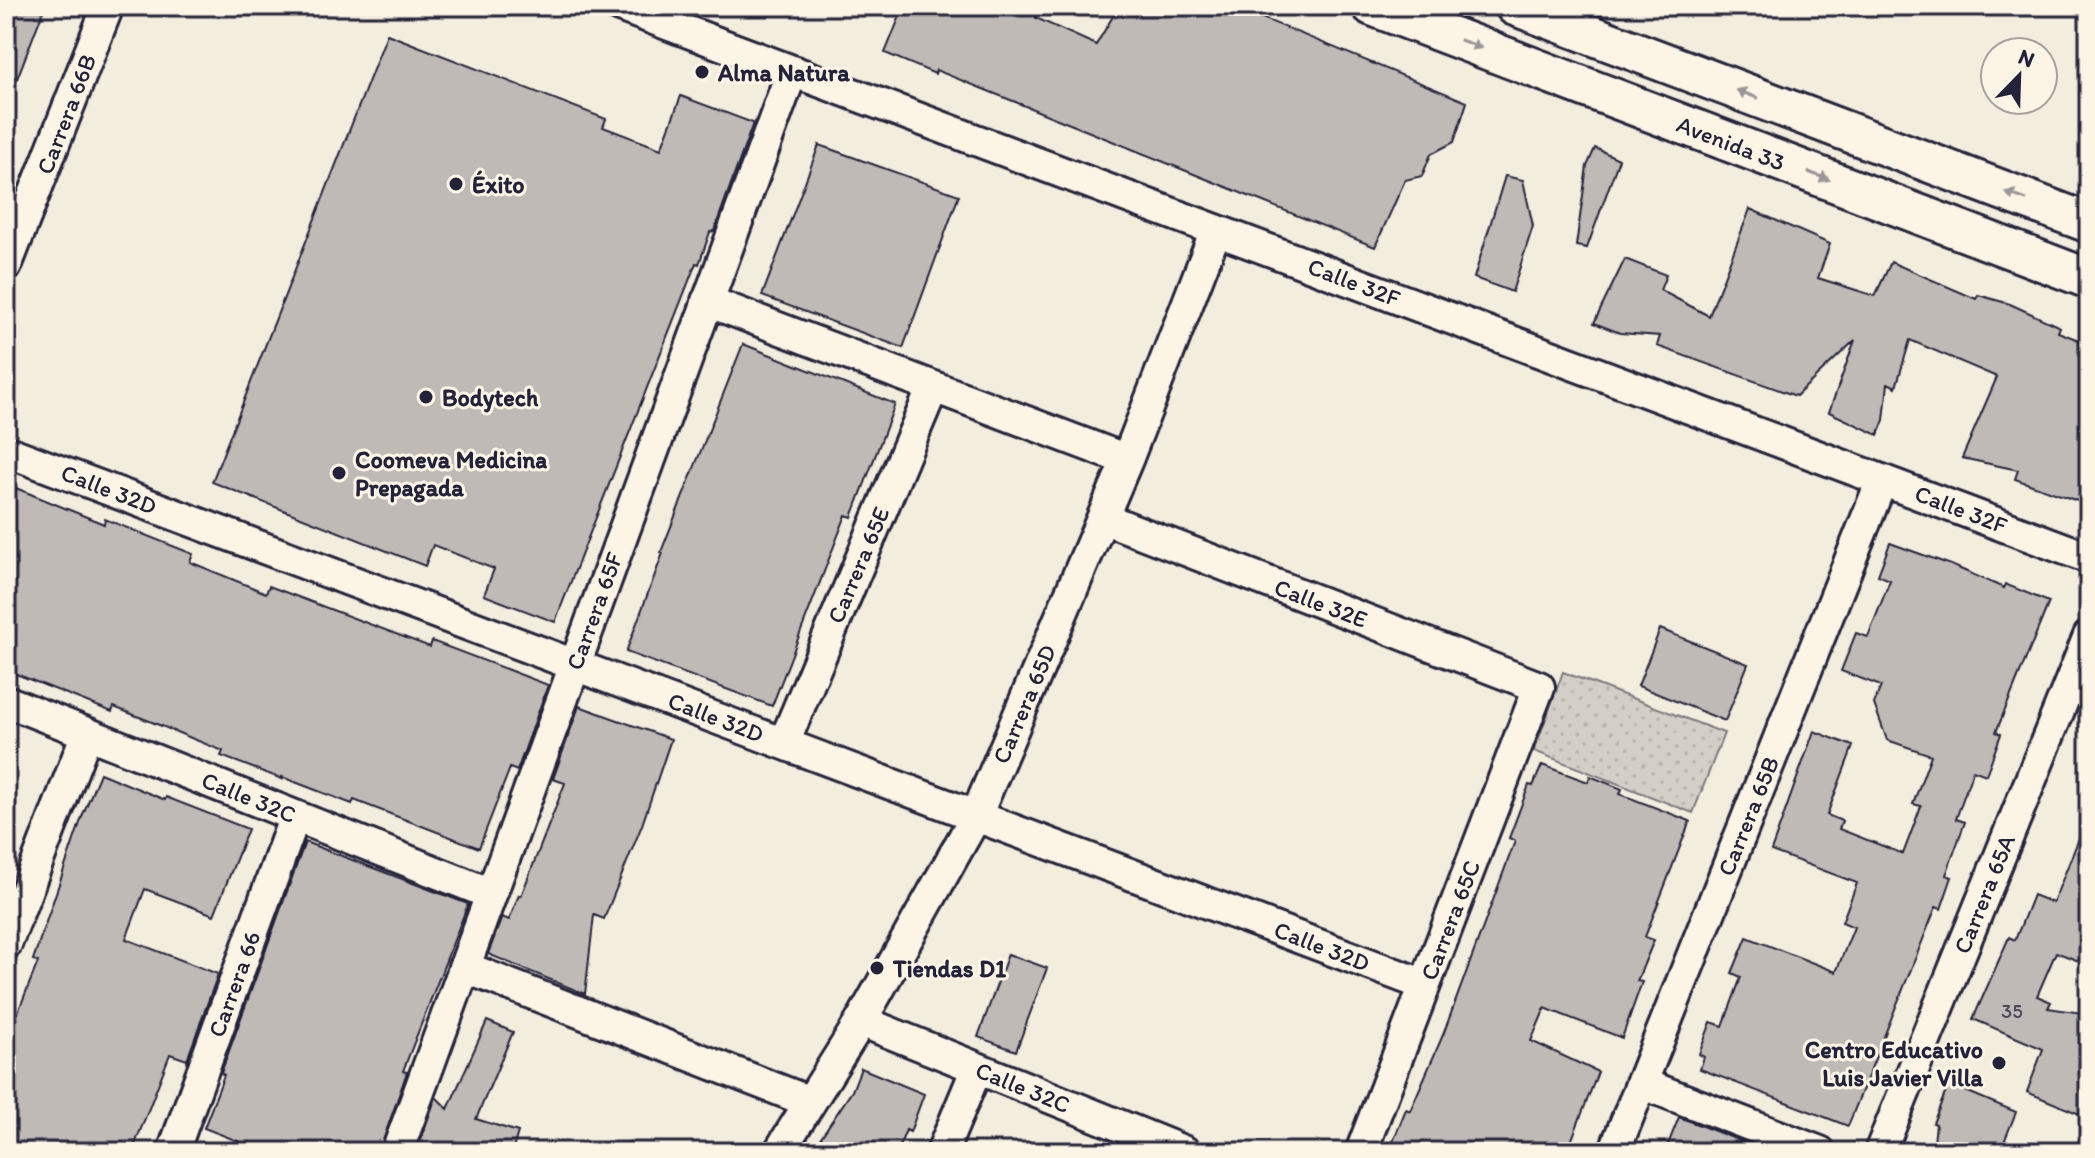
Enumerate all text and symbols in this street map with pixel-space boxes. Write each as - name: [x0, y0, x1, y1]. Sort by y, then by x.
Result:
- north arrow: [1979, 36, 2059, 116]
- one-way arrow: [1459, 38, 1483, 51]
- text: N: [2015, 43, 2039, 73]
- street label: Carrera 66B: [30, 50, 102, 178]
- place label: Alma Natura: [717, 58, 850, 87]
- marker: Alma Natura: [693, 63, 711, 81]
- one-way arrow: [1735, 87, 1759, 100]
- street label: Avenida 33: [1673, 109, 1789, 177]
- place label: Éxito: [472, 170, 524, 199]
- one-way arrow: [1807, 170, 1831, 183]
- marker: Éxito: [447, 175, 465, 193]
- one-way arrow: [2004, 189, 2028, 202]
- street label: Calle 32F: [1304, 251, 1405, 313]
- place label: Bodytech: [442, 383, 539, 413]
- marker: Bodytech: [417, 388, 435, 406]
- place label: Coomeva Medicina Prepagada: [355, 445, 547, 503]
- street label: Calle 32D: [57, 458, 161, 520]
- marker: Coomeva Medicina Prepagada: [330, 464, 348, 482]
- street label: Calle 32F: [1911, 478, 2012, 540]
- street label: Carrera 65E: [820, 502, 896, 628]
- street label: Carrera 65F: [559, 548, 629, 674]
- street label: Calle 32E: [1270, 572, 1372, 634]
- street label: Carrera 65D: [986, 640, 1062, 768]
- street label: Calle 32D: [664, 686, 768, 748]
- street label: Carrera 65B: [1711, 752, 1785, 880]
- street label: Calle 32C: [197, 765, 301, 829]
- street label: Carrera 65A: [1947, 830, 2021, 958]
- street label: Carrera 65C: [1414, 856, 1486, 984]
- street label: Calle 32D: [1270, 915, 1374, 977]
- street label: Carrera 66: [201, 927, 267, 1041]
- place label: Tiendas D1: [892, 954, 1007, 983]
- marker: Tiendas D1: [868, 959, 886, 977]
- house number: 35: [2001, 999, 2023, 1023]
- place label: Centro Educativo Luis Javier Villa: [1805, 1035, 1983, 1092]
- marker: Centro Educativo Luis Javier Villa: [1990, 1054, 2008, 1072]
- street label: Calle 32C: [971, 1055, 1075, 1119]

